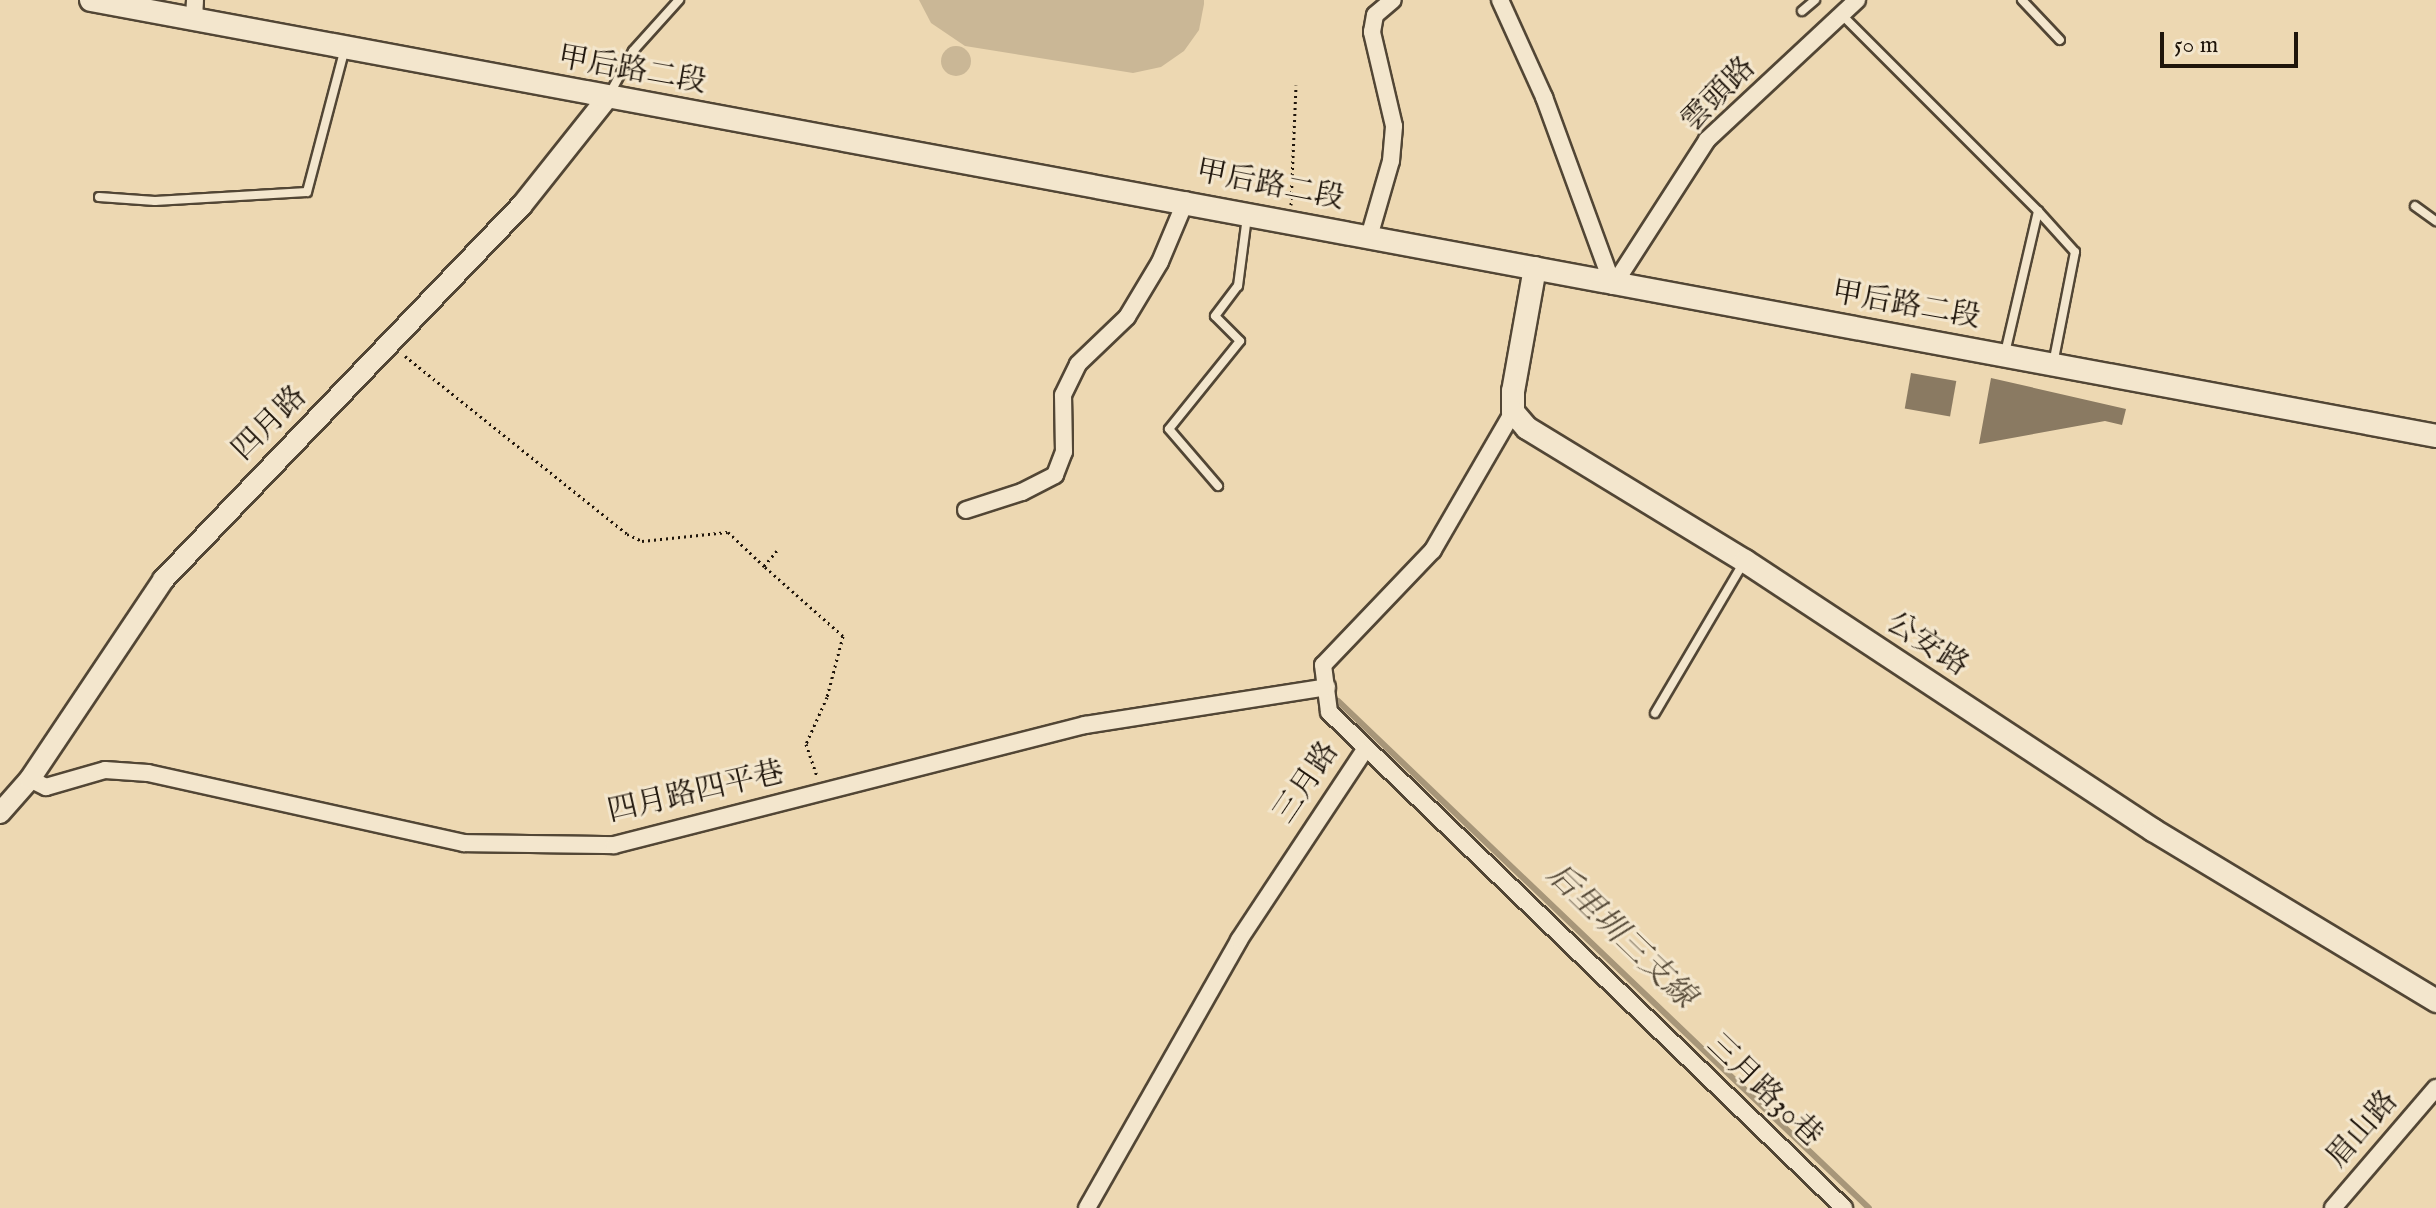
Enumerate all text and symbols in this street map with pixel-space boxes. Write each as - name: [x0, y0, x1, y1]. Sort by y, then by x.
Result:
- scale bar: [2164, 16, 2302, 66]
- text: 50 m: [2174, 30, 2218, 61]
- street label: 甲后路二段: [555, 40, 709, 102]
- street label: 雲頭路: [1674, 50, 1764, 140]
- street label: 甲后路二段: [1193, 154, 1347, 218]
- street label: 甲后路二段: [1829, 275, 1983, 337]
- street label: 四月路: [225, 379, 315, 469]
- street label: 公安路: [1879, 605, 1975, 685]
- street label: 三月路: [1267, 736, 1347, 830]
- street label: 四月路四平巷: [604, 755, 788, 831]
- water label: 后里圳三支線: [1538, 857, 1702, 1017]
- street label: 三月路30巷: [1699, 1027, 1829, 1155]
- street label: 眉山路: [2320, 1084, 2406, 1176]

